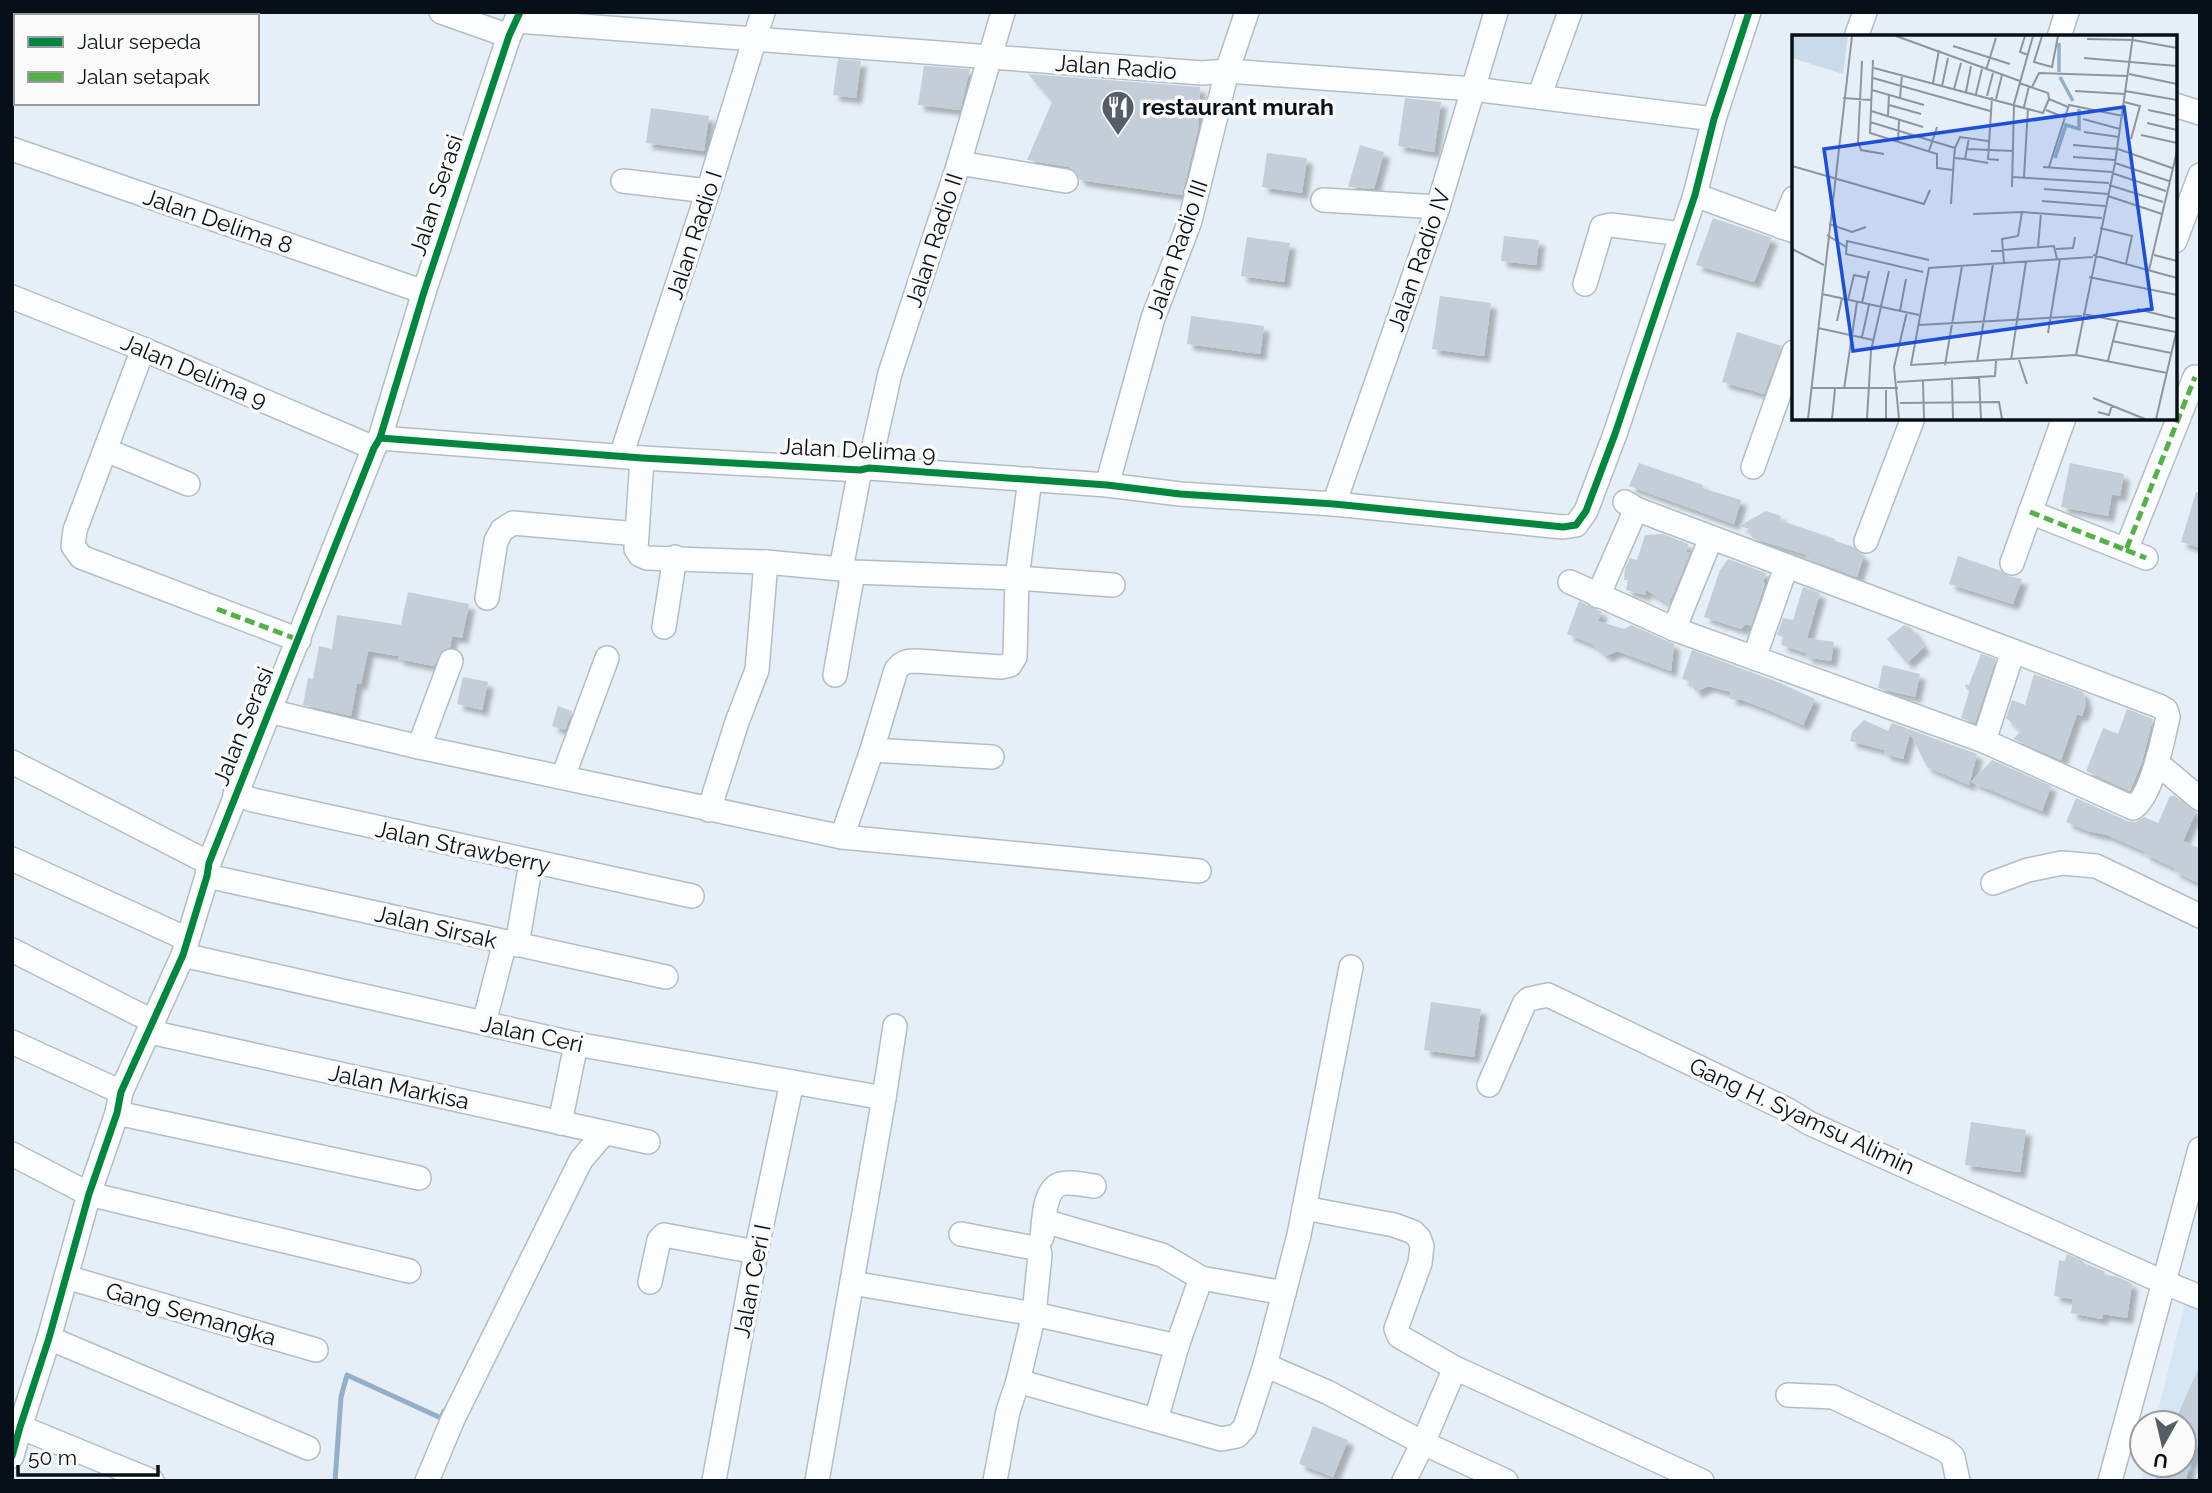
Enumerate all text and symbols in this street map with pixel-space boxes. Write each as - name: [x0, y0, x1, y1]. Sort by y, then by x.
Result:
- legend: [14, 14, 259, 105]
- text: Jalur sepeda: [77, 29, 201, 54]
- inset map: [1792, 35, 2177, 420]
- street label: Jalan Radio: [1054, 49, 1178, 84]
- text: Jalan setapak: [77, 64, 210, 89]
- restaurant icon: restaurant murah: [1099, 88, 1137, 137]
- place label: restaurant murah: [1142, 93, 1334, 120]
- street label: Jalan Serasi: [403, 131, 468, 259]
- street label: Jalan Radio I: [660, 167, 727, 302]
- street label: Jalan Radio II: [899, 170, 968, 310]
- street label: Jalan Radio III: [1140, 176, 1213, 322]
- street label: Jalan Delima 8: [140, 182, 296, 259]
- street label: Jalan Radio IV: [1382, 185, 1456, 335]
- street label: Jalan Delima 9: [117, 328, 271, 413]
- street label: Jalan Delima 9: [780, 432, 936, 467]
- street label: Jalan Serasi: [206, 663, 279, 789]
- street label: Jalan Strawberry: [373, 815, 553, 878]
- street label: Jalan Sirsak: [372, 899, 500, 954]
- street label: Jalan Ceri: [479, 1010, 586, 1058]
- street label: Gang H. Syamsu Alimin: [1685, 1051, 1919, 1180]
- street label: Jalan Markisa: [326, 1058, 472, 1115]
- street label: Jalan Ceri I: [727, 1222, 776, 1340]
- street label: Gang Semangka: [103, 1276, 279, 1351]
- north arrow: [2128, 1409, 2198, 1479]
- scale bar: [18, 1434, 158, 1478]
- text: 50 m: [28, 1445, 77, 1470]
- text: U: [2152, 1449, 2169, 1473]

